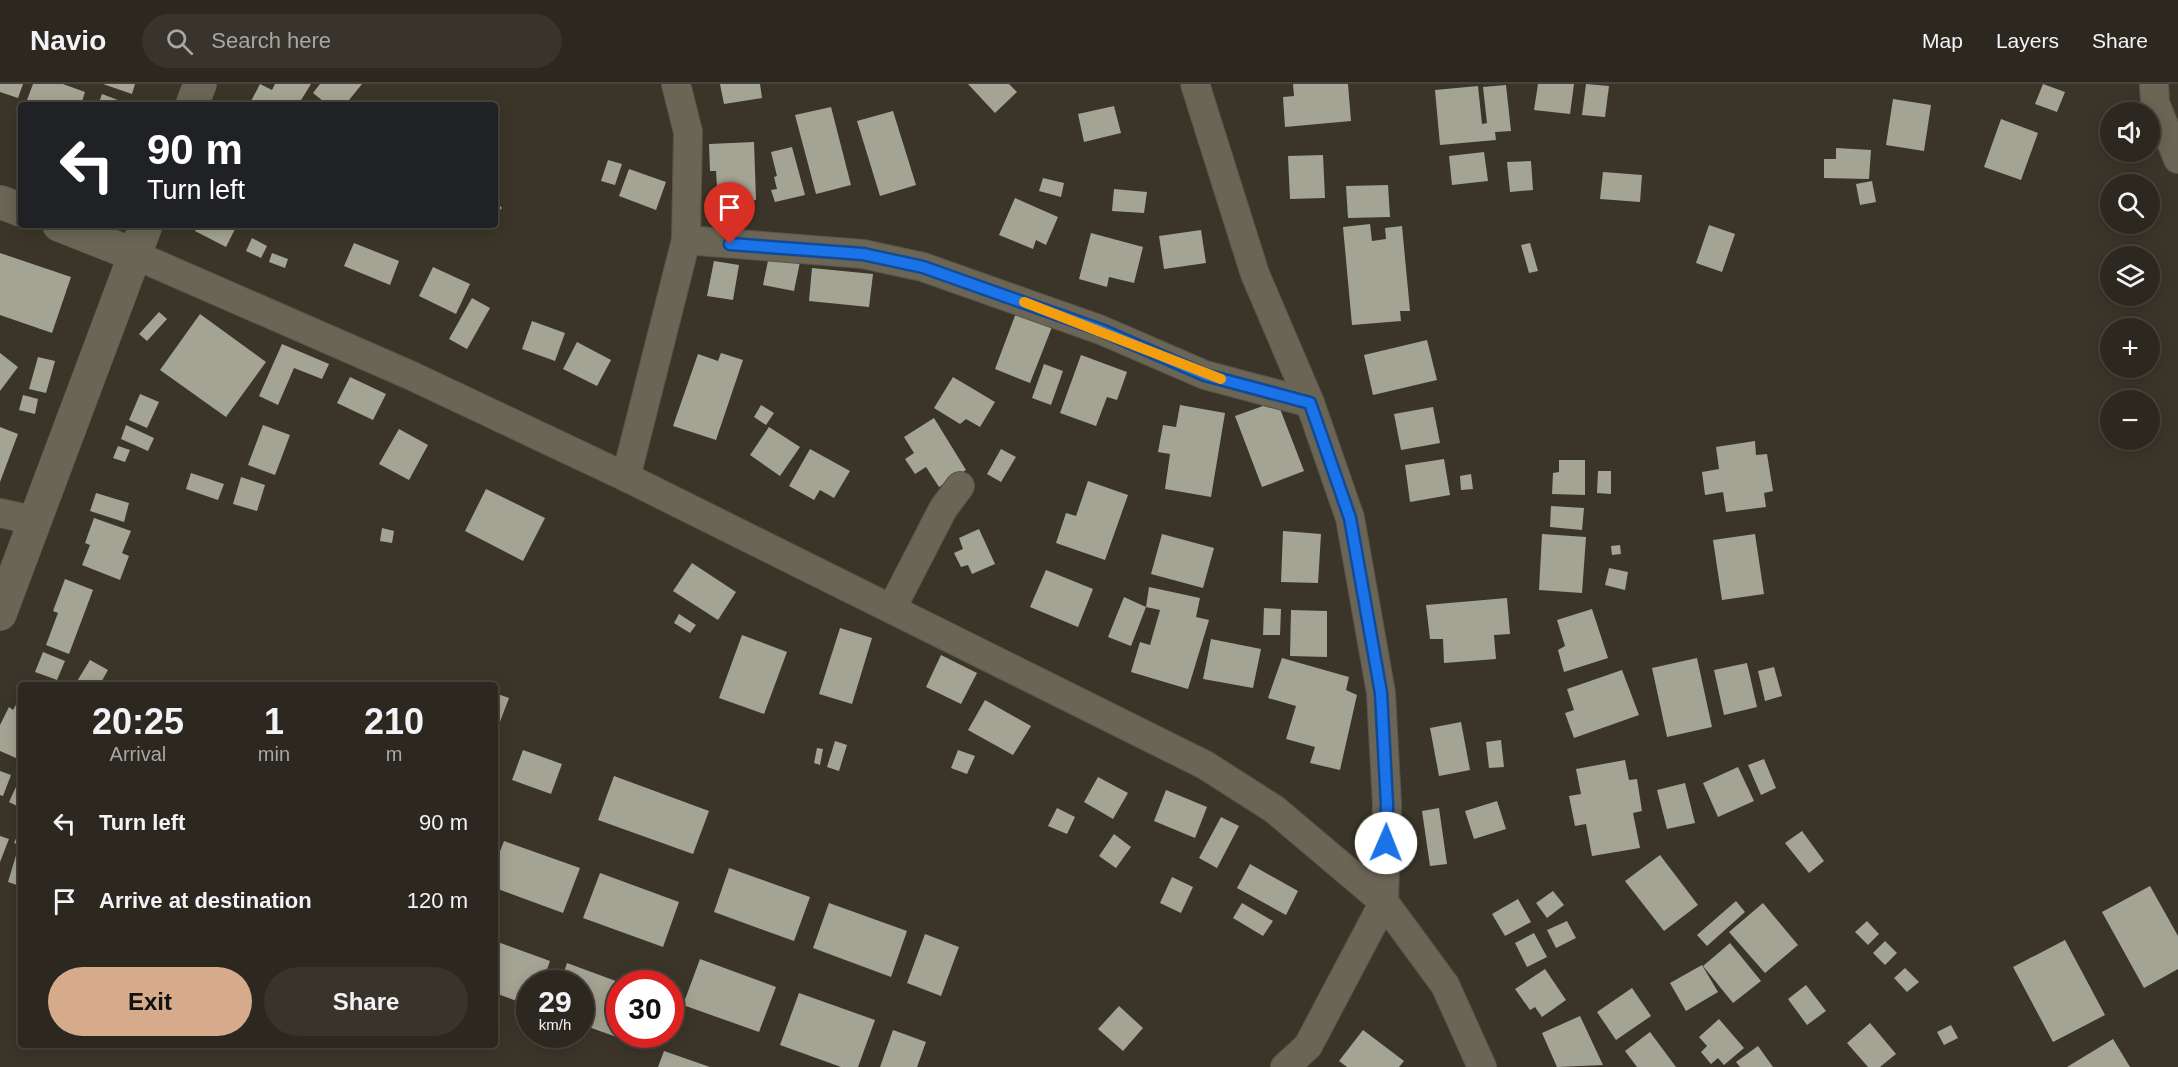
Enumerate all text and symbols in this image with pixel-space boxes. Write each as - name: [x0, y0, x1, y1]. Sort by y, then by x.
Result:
- search box: [142, 14, 562, 68]
- text: Navio: [30, 25, 106, 56]
- icon: search: [163, 25, 196, 58]
- text: Search here: [211, 28, 331, 53]
- text: Map: [1922, 29, 1963, 52]
- text: Layers: [1996, 29, 2059, 52]
- text: Share: [2092, 29, 2148, 52]
- map controls: [2100, 102, 2160, 450]
- button: sound: [2100, 102, 2160, 162]
- icon: left: [48, 126, 126, 204]
- text: 90 m: [147, 126, 243, 173]
- button: search: [2100, 174, 2160, 234]
- text: Turn left: [147, 175, 245, 205]
- pin: [704, 182, 755, 244]
- icon: arrive: [713, 191, 746, 224]
- button: layers: [2100, 246, 2160, 306]
- button: +: [2100, 318, 2160, 378]
- button: −: [2100, 390, 2160, 450]
- text: 20:25: [92, 701, 184, 742]
- text: 1: [264, 701, 284, 742]
- text: 210: [364, 701, 424, 742]
- text: Arrival: [110, 743, 166, 765]
- text: min: [258, 743, 290, 765]
- text: m: [386, 743, 402, 765]
- icon: left: [48, 807, 81, 840]
- text: Turn left: [99, 810, 185, 835]
- text: 90 m: [419, 810, 468, 835]
- position arrow: [1354, 811, 1418, 875]
- icon: arrive: [48, 885, 81, 918]
- text: Arrive at destination: [99, 888, 312, 913]
- text: 120 m: [407, 888, 468, 913]
- button: Exit: [48, 967, 252, 1036]
- button: Share: [264, 967, 468, 1036]
- speed limit sign: 30: [606, 970, 684, 1048]
- text: 29: [538, 985, 572, 1018]
- text: km/h: [539, 1016, 571, 1033]

